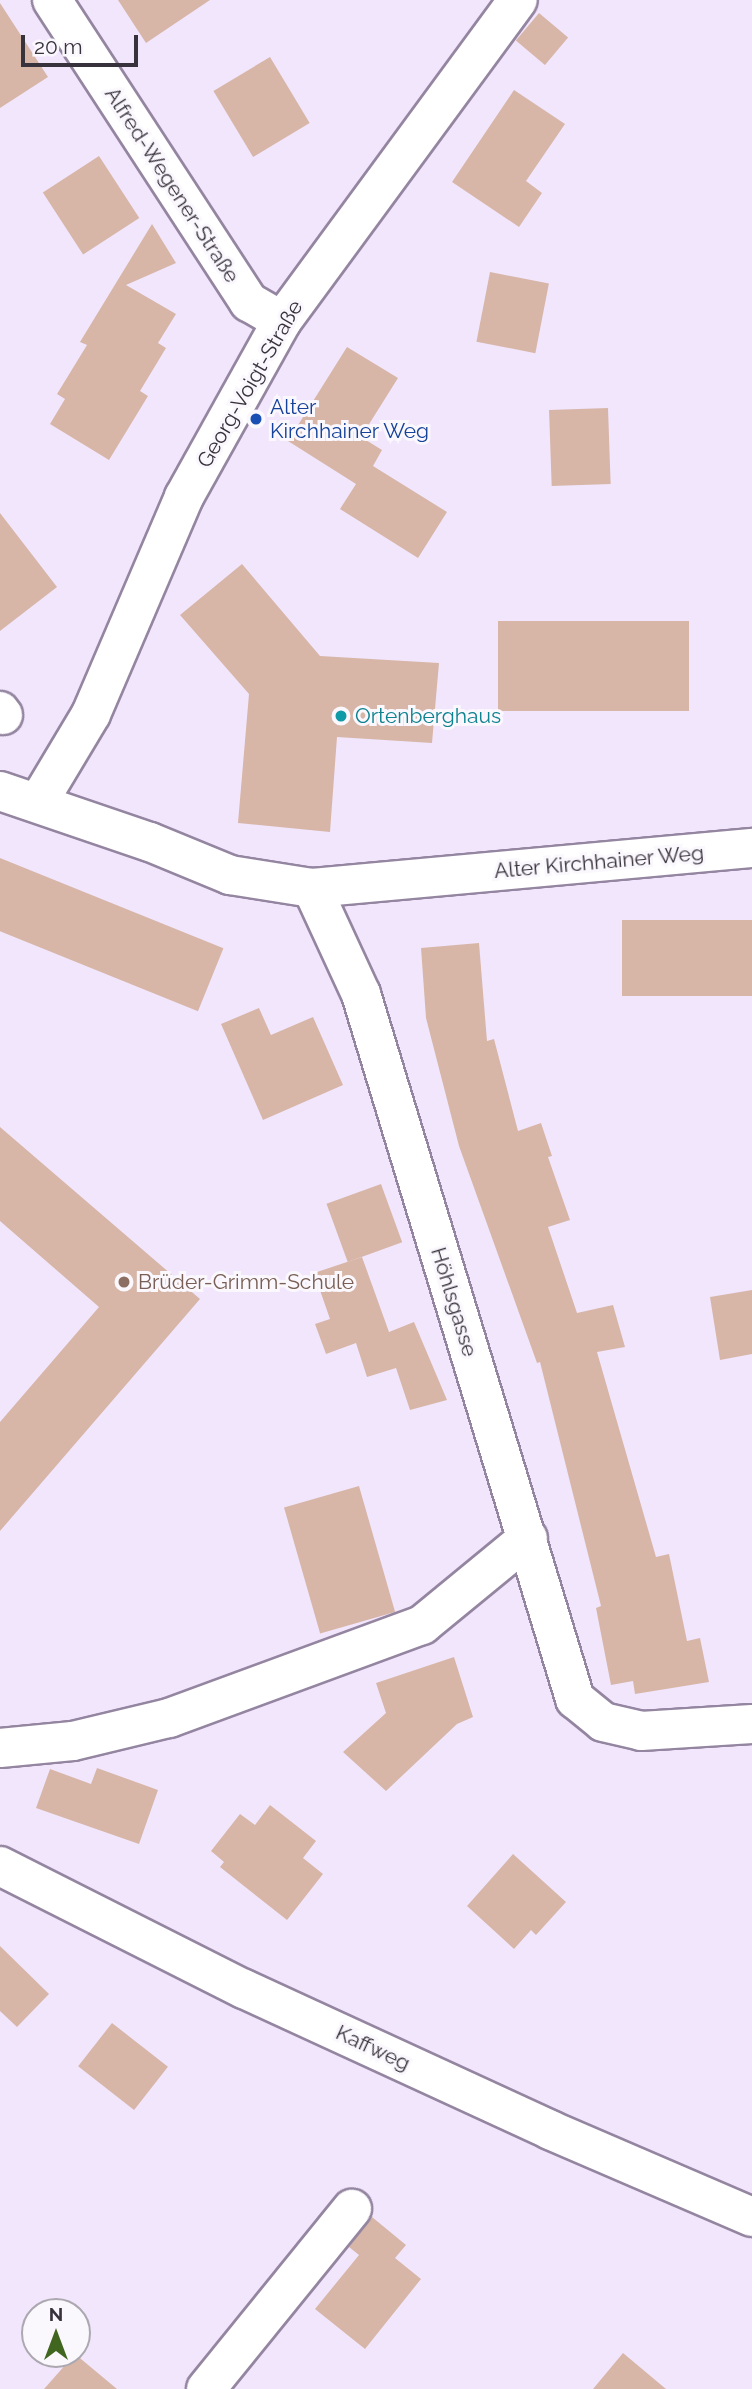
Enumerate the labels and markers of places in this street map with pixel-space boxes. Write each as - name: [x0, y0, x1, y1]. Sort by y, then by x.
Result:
- place label: Alter Kirchhainer Weg: [270, 394, 430, 444]
- marker: Alter Kirchhainer Weg: [248, 411, 264, 427]
- place label: Ortenberghaus: [355, 703, 501, 729]
- marker: Ortenberghaus: [333, 708, 349, 724]
- place label: Brüder-Grimm-Schule: [138, 1269, 354, 1295]
- marker: Brüder-Grimm-Schule: [116, 1274, 132, 1290]

